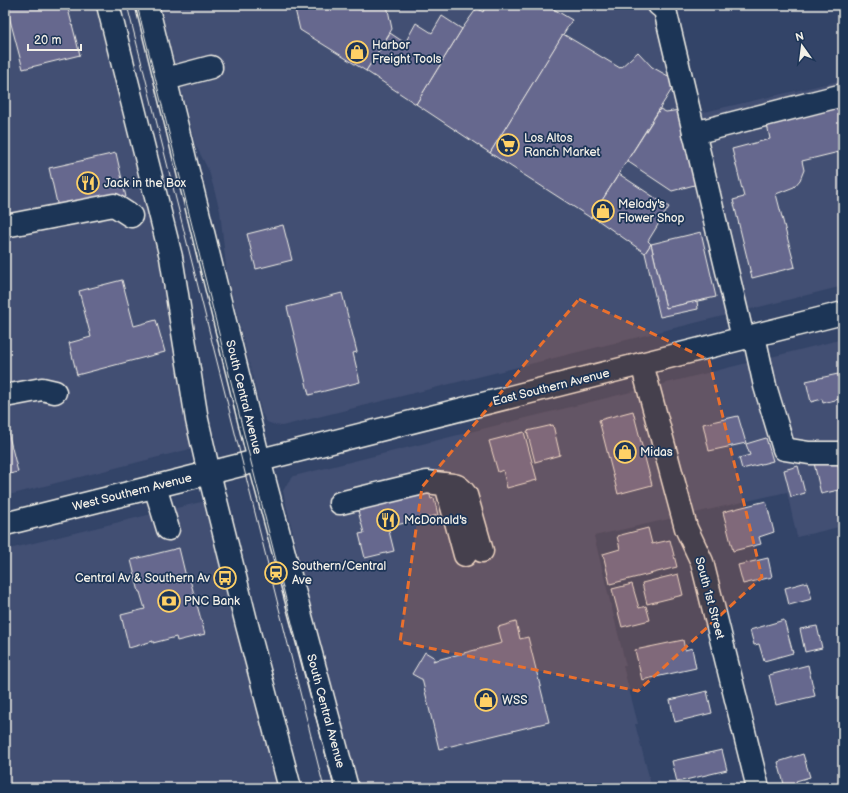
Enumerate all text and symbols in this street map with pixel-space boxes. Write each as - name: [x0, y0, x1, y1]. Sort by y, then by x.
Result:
- scale bar: [28, 26, 81, 52]
- north arrow: [782, 26, 822, 66]
- text: N: [794, 29, 805, 44]
- text: 20 m: [34, 33, 61, 48]
- place label: Harbor Freight Tools: [372, 38, 442, 67]
- shop icon: Harbor Freight Tools: [344, 39, 370, 65]
- place label: Los Altos Ranch Market: [524, 131, 601, 160]
- supermarket icon: Los Altos Ranch Market: [495, 132, 521, 158]
- restaurant icon: Jack in the Box: [75, 170, 101, 196]
- place label: Jack in the Box: [104, 176, 186, 191]
- place label: Melody's Flower Shop: [618, 197, 685, 226]
- shop icon: Melody's Flower Shop: [590, 198, 616, 224]
- street label: South Central Avenue: [222, 338, 265, 456]
- street label: East Southern Avenue: [491, 366, 611, 409]
- shop icon: Midas: [612, 439, 638, 465]
- place label: Midas: [640, 445, 673, 460]
- street label: West Southern Avenue: [71, 470, 193, 515]
- restaurant icon: McDonald's: [375, 507, 401, 533]
- place label: McDonald's: [404, 513, 467, 528]
- street label: South 1st Street: [691, 555, 728, 641]
- place label: Southern/Central Ave: [292, 559, 386, 588]
- station icon: Southern/Central Ave: [263, 560, 289, 586]
- bus stop icon: Central Av & Southern Av: [212, 565, 238, 591]
- place label: Central Av & Southern Av: [75, 571, 210, 586]
- bank icon: PNC Bank: [156, 588, 182, 614]
- place label: PNC Bank: [184, 594, 240, 609]
- street label: South Central Avenue: [303, 653, 348, 770]
- shop icon: WSS: [473, 687, 499, 713]
- place label: WSS: [502, 693, 527, 708]

